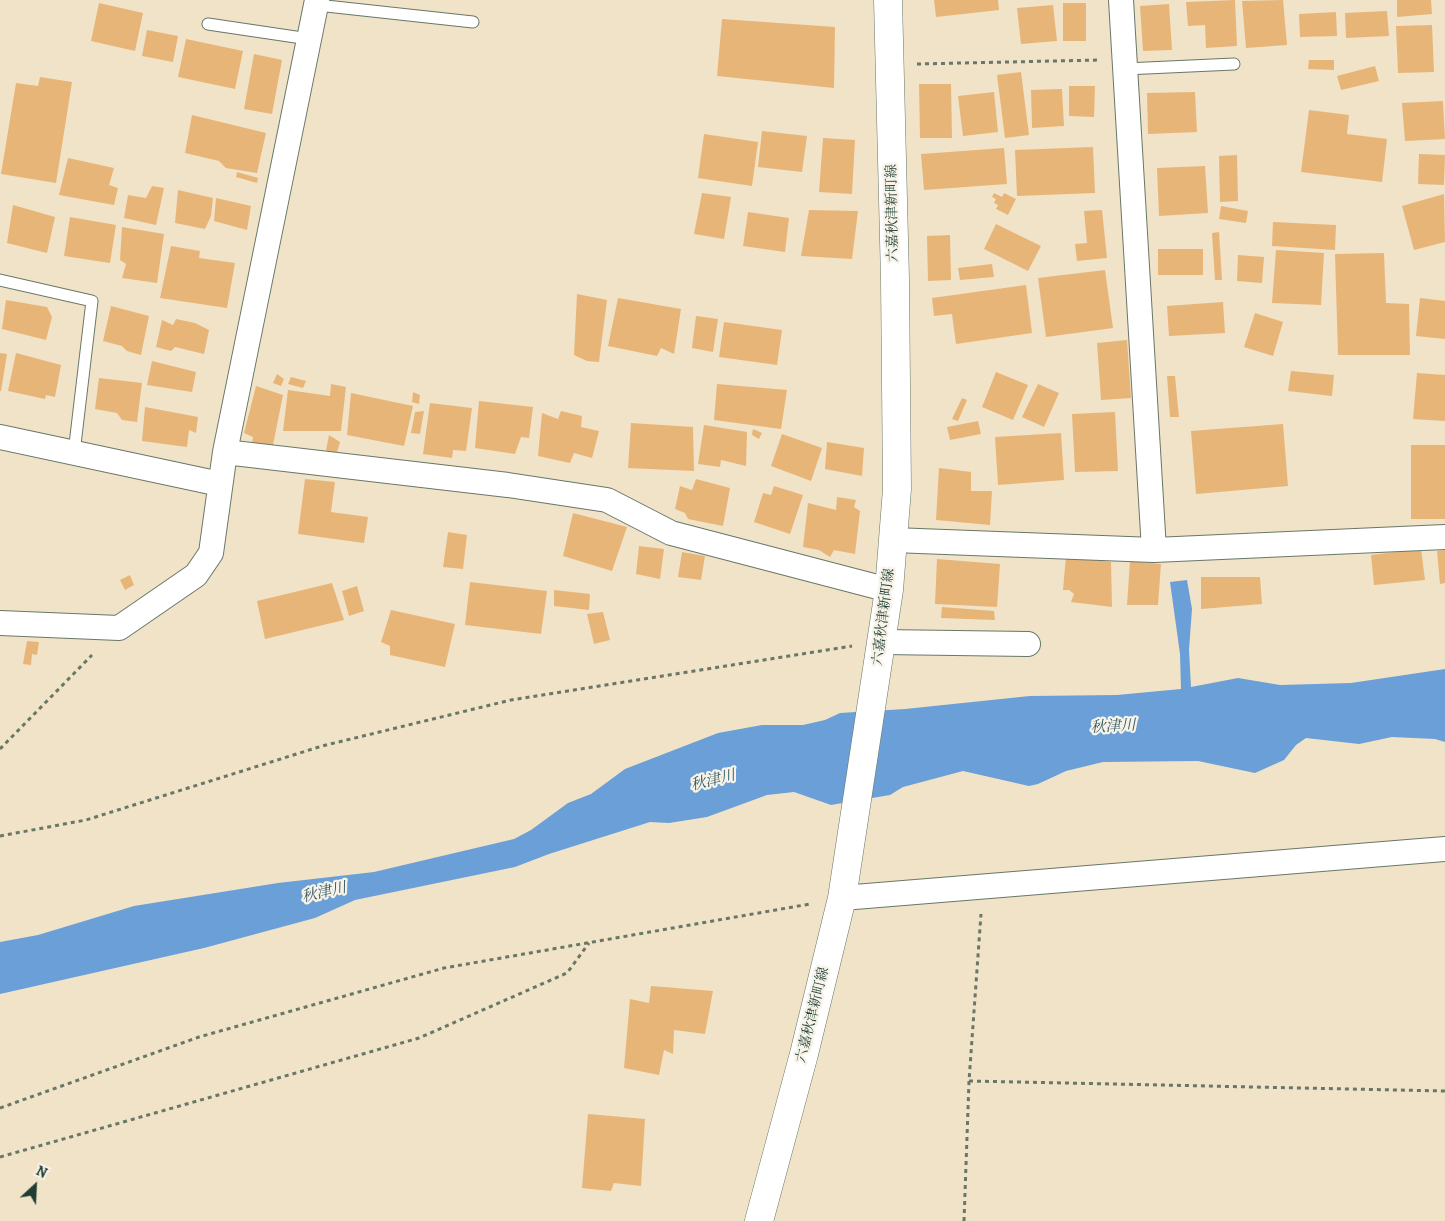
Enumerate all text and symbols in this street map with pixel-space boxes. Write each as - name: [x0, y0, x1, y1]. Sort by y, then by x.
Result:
- street label: 六嘉秋津新町線: [884, 164, 902, 262]
- street label: 六嘉秋津新町線: [870, 567, 898, 667]
- water label: 秋津川: [1090, 717, 1136, 737]
- water label: 秋津川: [689, 767, 737, 795]
- water label: 秋津川: [300, 879, 348, 907]
- street label: 六嘉秋津新町線: [793, 965, 833, 1065]
- north arrow: [10, 1161, 60, 1211]
- text: N: [33, 1161, 50, 1183]

